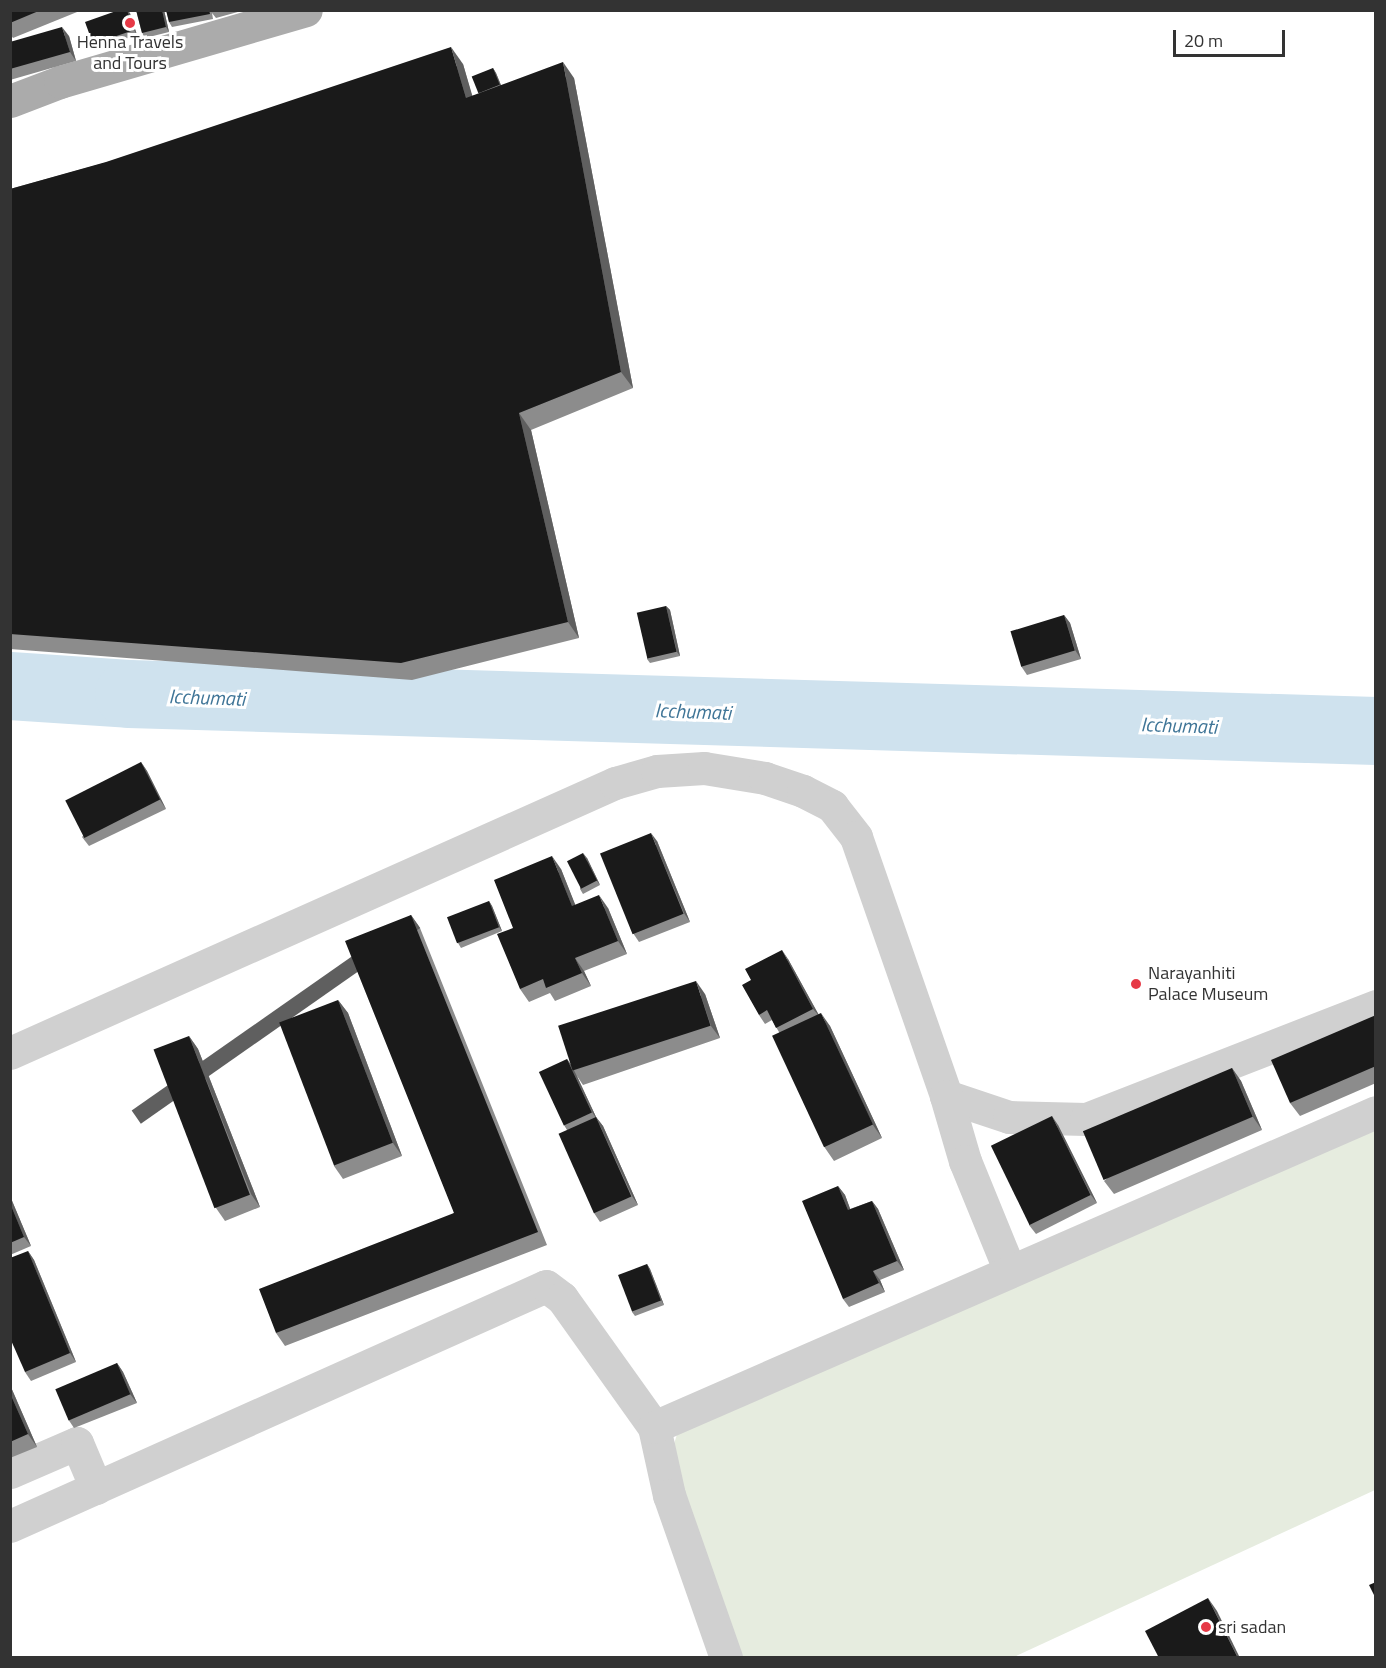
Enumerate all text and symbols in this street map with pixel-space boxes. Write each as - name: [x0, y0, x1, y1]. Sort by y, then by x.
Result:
- marker: Henna Travels and Tours: [123, 16, 137, 30]
- scale bar: [1176, 18, 1288, 56]
- text: 20 m: [1184, 27, 1223, 54]
- place label: Henna Travels and Tours: [77, 32, 183, 74]
- water label: Icchumati: [168, 684, 246, 710]
- water label: Icchumati: [654, 698, 732, 724]
- water label: Icchumati: [1140, 712, 1218, 738]
- place label: Narayanhiti Palace Museum: [1148, 963, 1268, 1006]
- marker: Narayanhiti Palace Museum: [1129, 977, 1143, 991]
- place label: sri sadan: [1218, 1616, 1286, 1638]
- marker: sri sadan: [1199, 1620, 1213, 1634]

